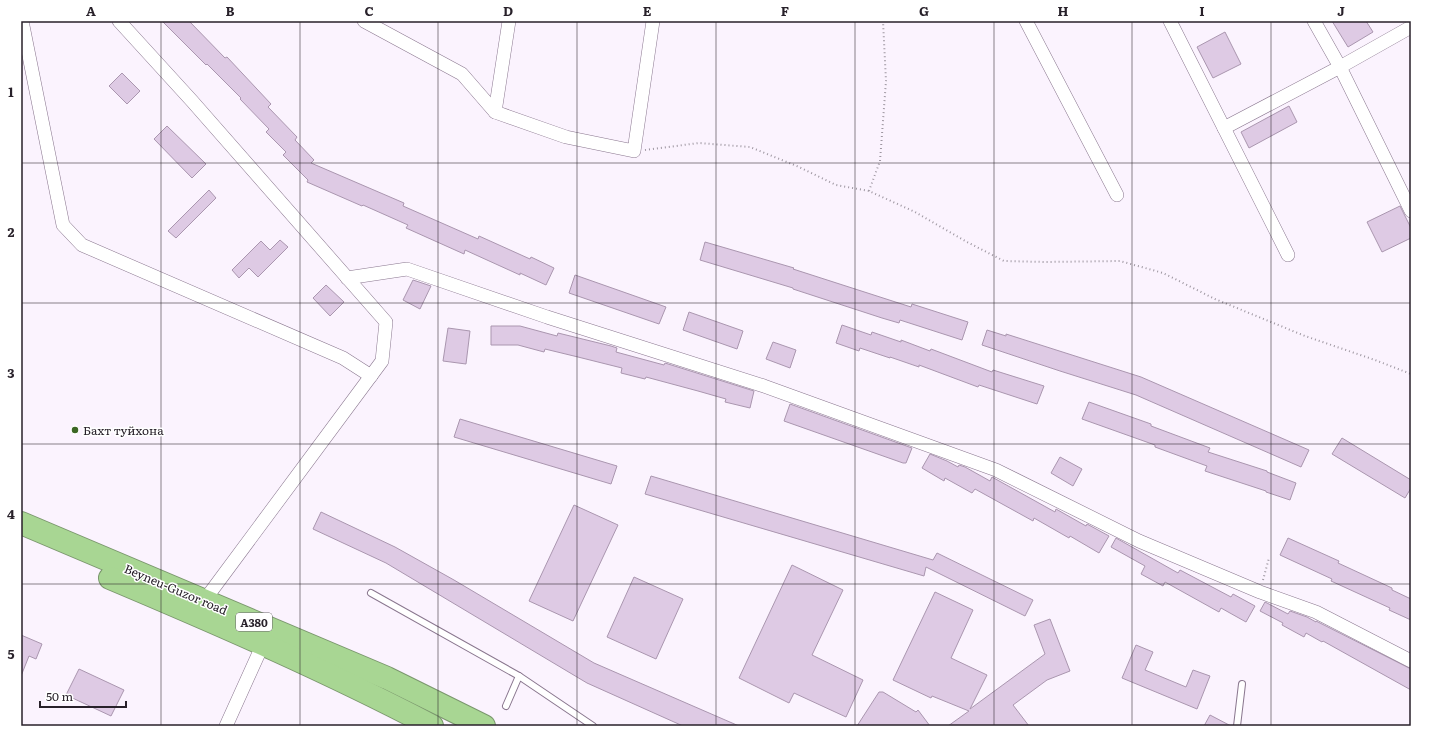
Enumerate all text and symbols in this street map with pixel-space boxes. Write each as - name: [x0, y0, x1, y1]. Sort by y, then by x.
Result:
- text: A: [86, 1, 96, 20]
- text: B: [226, 1, 235, 20]
- text: C: [364, 1, 374, 20]
- text: D: [503, 1, 513, 20]
- text: E: [643, 1, 652, 20]
- text: F: [781, 1, 789, 20]
- text: G: [919, 1, 929, 20]
- text: H: [1058, 1, 1069, 20]
- text: I: [1199, 1, 1205, 20]
- text: J: [1337, 1, 1345, 20]
- text: 1: [8, 82, 14, 101]
- text: 2: [8, 222, 15, 241]
- text: 3: [7, 363, 15, 382]
- place label: Бахт туйхона: [83, 421, 164, 439]
- marker: Бахт туйхона: [70, 425, 80, 435]
- text: 4: [7, 504, 15, 523]
- street label: Beyneu-Guzor road: [122, 559, 231, 619]
- road number: A380: [236, 613, 272, 631]
- text: 5: [7, 644, 15, 663]
- scale bar: [40, 683, 126, 709]
- text: 50 m: [46, 687, 73, 705]

